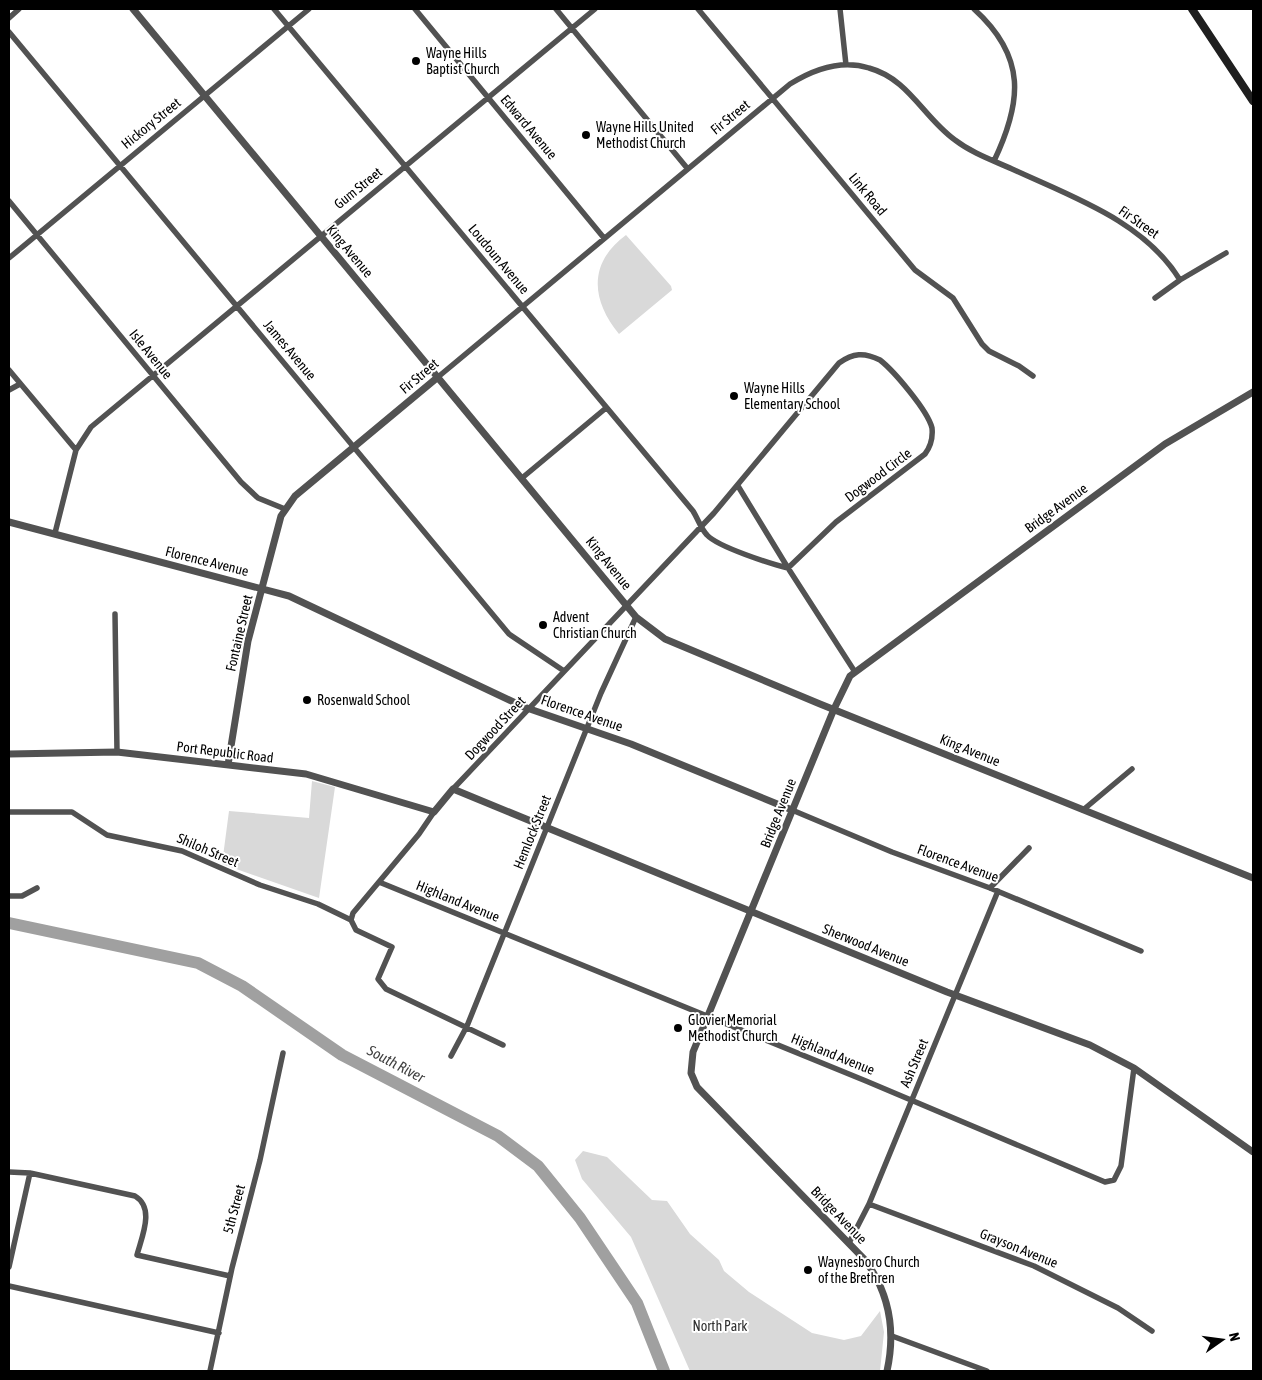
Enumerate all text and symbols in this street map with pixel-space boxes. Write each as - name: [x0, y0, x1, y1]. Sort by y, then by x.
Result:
- place label: Wayne Hills Baptist Church: [426, 45, 500, 77]
- marker: Wayne Hills Baptist Church: [410, 55, 422, 67]
- street label: Edward Avenue: [498, 92, 560, 162]
- street label: Hickory Street: [118, 94, 184, 152]
- street label: Fir Street: [707, 96, 753, 138]
- place label: Wayne Hills United Methodist Church: [596, 119, 694, 151]
- marker: Wayne Hills United Methodist Church: [580, 129, 592, 141]
- street label: Gum Street: [331, 164, 385, 212]
- street label: Link Road: [846, 170, 890, 218]
- street label: Fir Street: [1116, 202, 1162, 242]
- street label: Loudoun Avenue: [465, 221, 533, 297]
- street label: King Avenue: [323, 222, 377, 280]
- street label: James Avenue: [260, 317, 320, 383]
- street label: Isle Avenue: [126, 326, 176, 382]
- street label: Fir Street: [396, 355, 442, 397]
- place label: Wayne Hills Elementary School: [744, 380, 840, 412]
- marker: Wayne Hills Elementary School: [728, 390, 740, 402]
- street label: Dogwood Circle: [842, 445, 914, 505]
- street label: Bridge Avenue: [1022, 480, 1090, 536]
- street label: King Avenue: [583, 533, 635, 593]
- street label: Florence Avenue: [164, 543, 250, 579]
- street label: Fontaine Street: [222, 593, 256, 673]
- place label: Advent Christian Church: [553, 609, 637, 641]
- marker: Advent Christian Church: [537, 619, 549, 631]
- place label: Rosenwald School: [317, 692, 411, 708]
- street label: Florence Avenue: [539, 692, 625, 734]
- street label: Dogwood Street: [461, 693, 529, 763]
- marker: Rosenwald School: [301, 694, 313, 706]
- street label: King Avenue: [938, 731, 1002, 769]
- street label: Port Republic Road: [176, 738, 274, 766]
- street label: Bridge Avenue: [757, 776, 799, 850]
- street label: Hemlock Street: [510, 793, 554, 871]
- street label: Shiloh Street: [175, 830, 241, 870]
- street label: Florence Avenue: [915, 841, 1001, 885]
- street label: Highland Avenue: [414, 877, 502, 925]
- street label: Sherwood Avenue: [820, 920, 912, 970]
- place label: Glovier Memorial Methodist Church: [688, 1012, 778, 1044]
- marker: Glovier Memorial Methodist Church: [672, 1022, 684, 1034]
- street label: Highland Avenue: [789, 1030, 877, 1078]
- street label: Ash Street: [897, 1036, 931, 1090]
- water label: South River: [364, 1041, 428, 1086]
- street label: 5th Street: [220, 1183, 248, 1235]
- street label: Bridge Avenue: [808, 1183, 870, 1247]
- street label: Grayson Avenue: [978, 1225, 1060, 1271]
- place label: Waynesboro Church of the Brethren: [818, 1254, 920, 1286]
- marker: Waynesboro Church of the Brethren: [802, 1264, 814, 1276]
- north arrow: [1197, 1315, 1247, 1365]
- park label: North Park: [693, 1318, 747, 1334]
- text: N: [1226, 1331, 1243, 1343]

